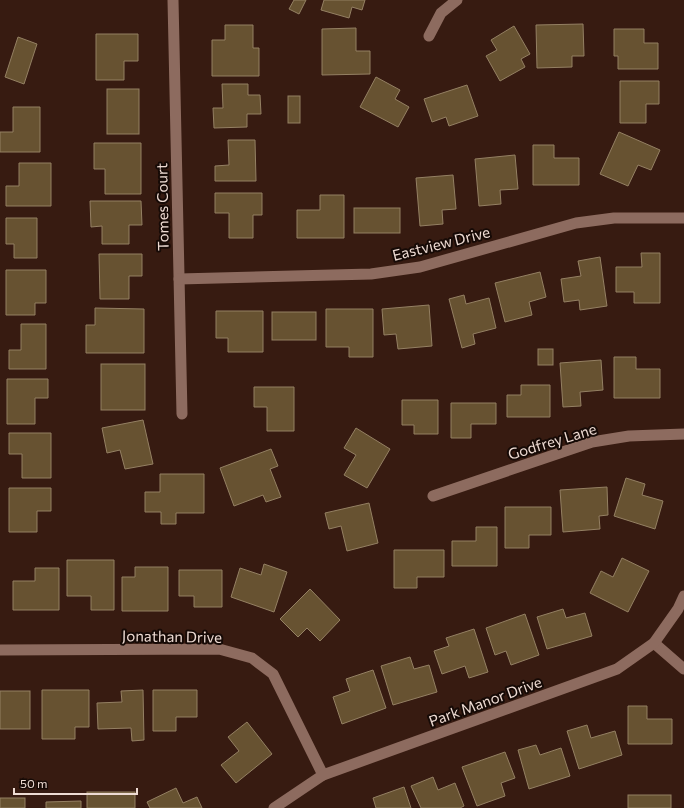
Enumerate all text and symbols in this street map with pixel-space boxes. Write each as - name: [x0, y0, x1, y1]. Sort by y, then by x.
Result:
- street label: Tomes Court: [152, 163, 172, 251]
- street label: Eastview Drive: [390, 222, 492, 264]
- street label: Godfrey Lane: [506, 419, 598, 463]
- street label: Jonathan Drive: [122, 626, 222, 646]
- street label: Park Manor Drive: [426, 672, 544, 730]
- scale bar: [14, 770, 137, 796]
- text: 50 m: [20, 776, 48, 790]

